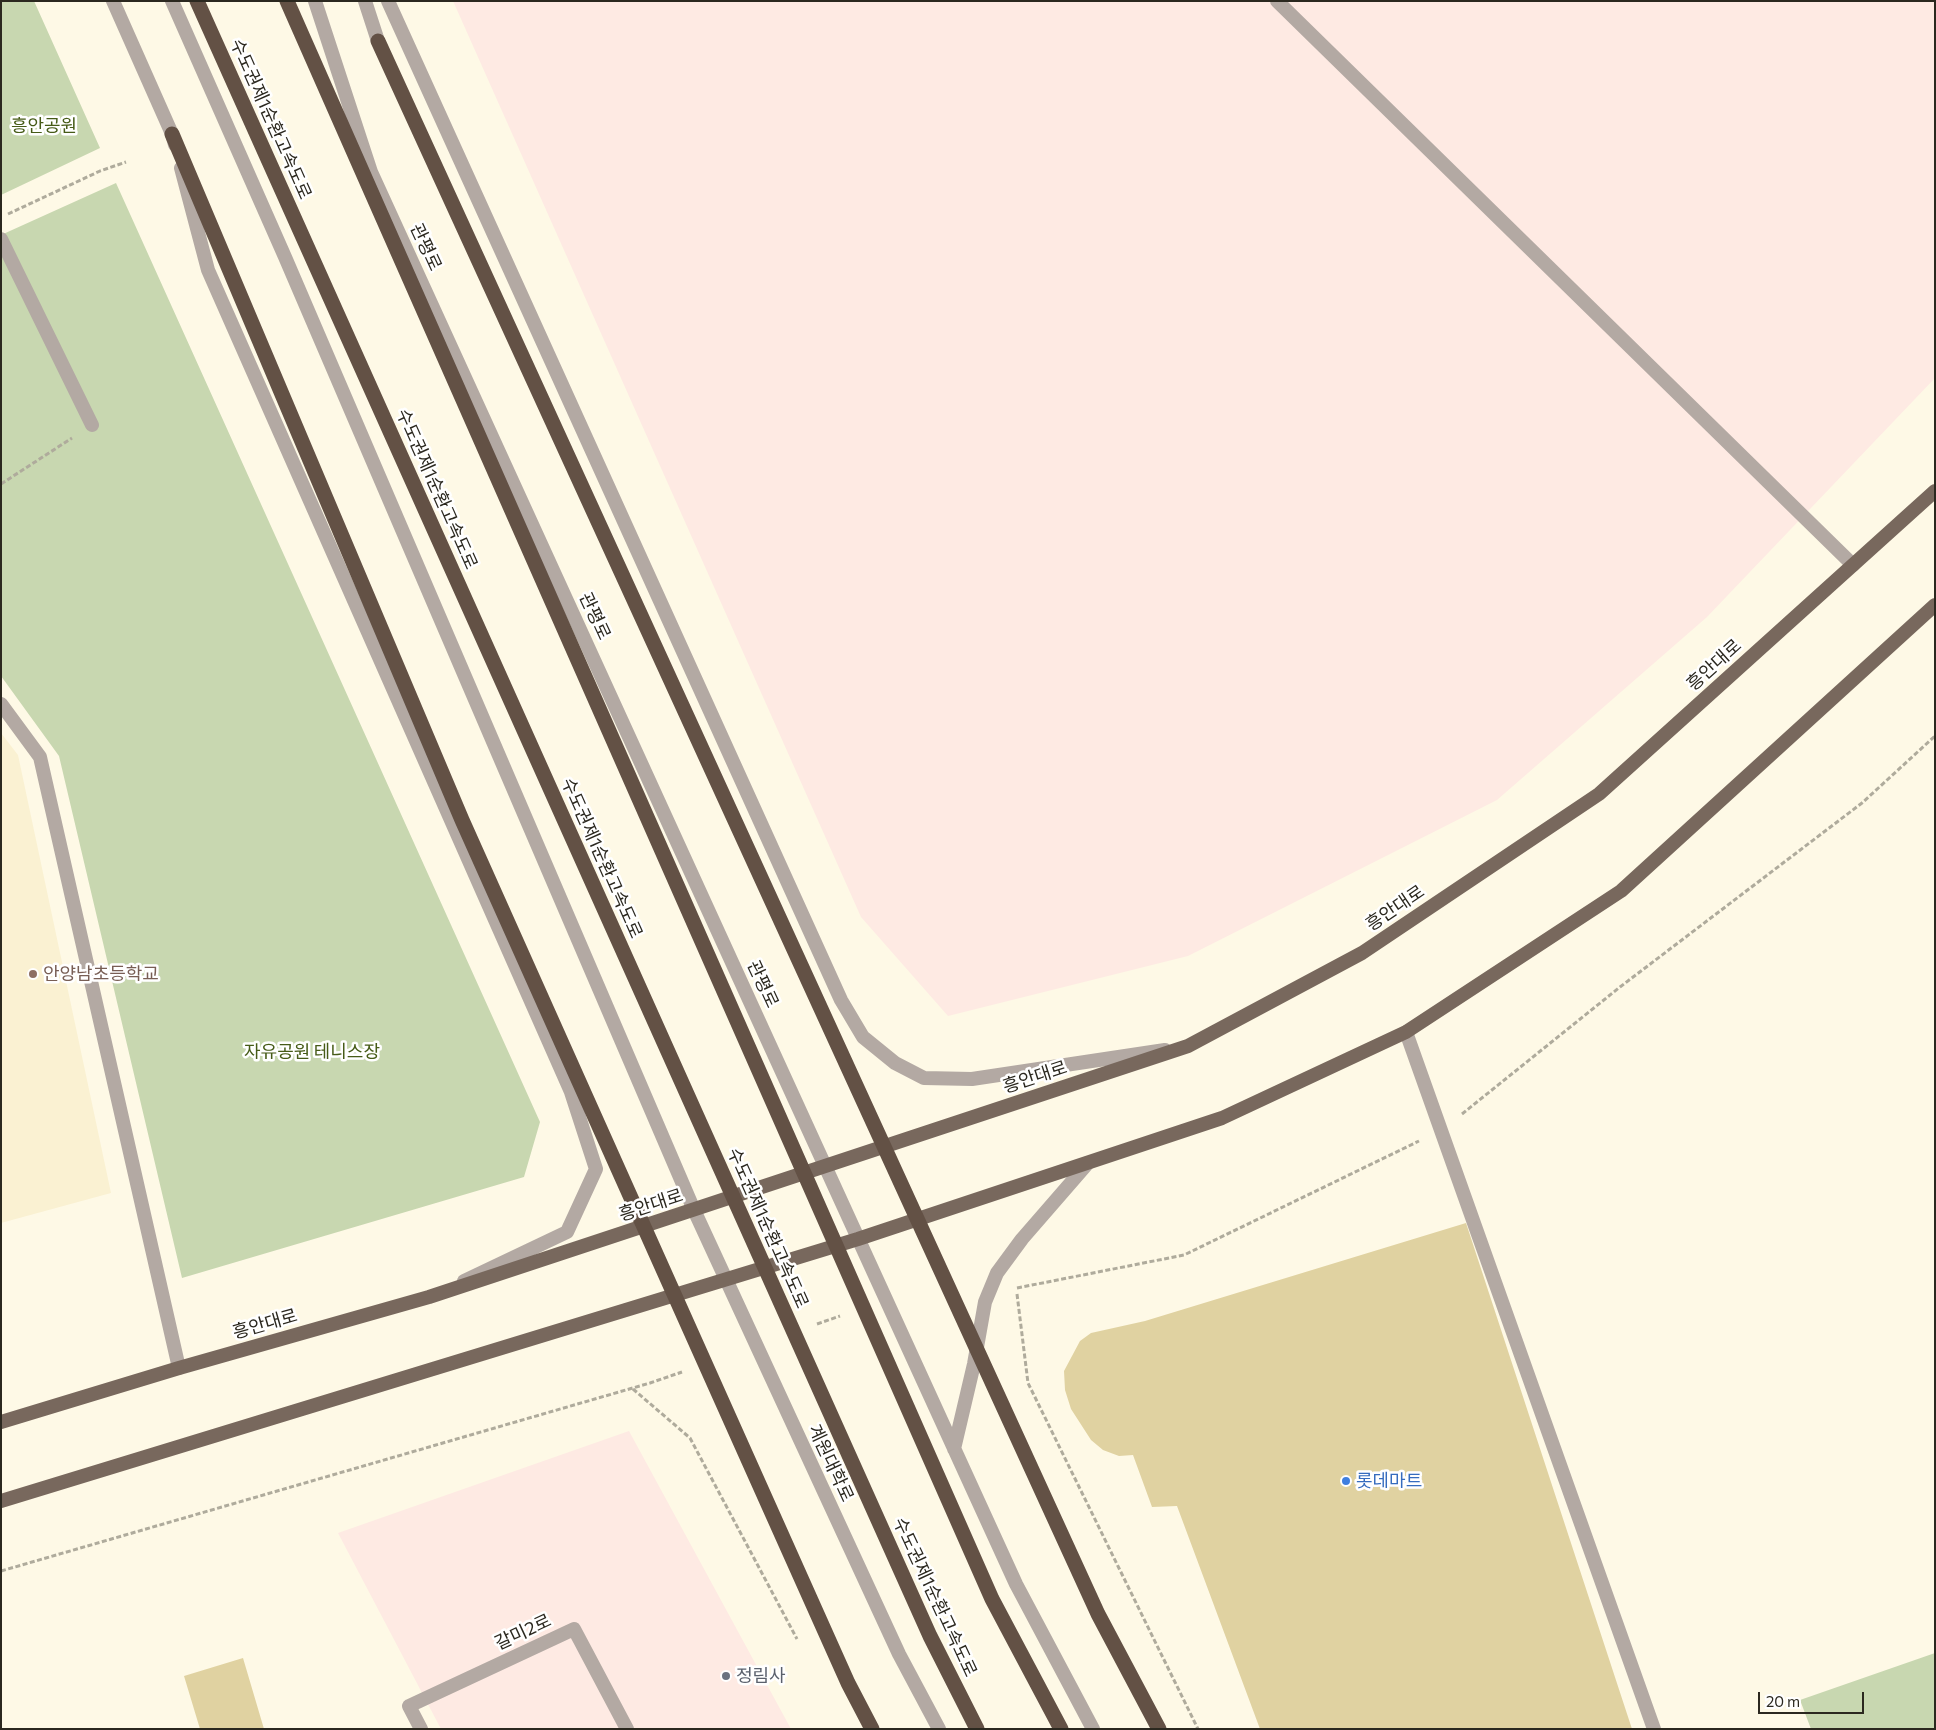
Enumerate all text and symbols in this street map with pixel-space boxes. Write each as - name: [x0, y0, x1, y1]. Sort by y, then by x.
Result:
- street label: 수도권제1순환고속도로: [226, 35, 316, 203]
- park label: 흥안공원: [11, 115, 77, 137]
- street label: 관평로: [406, 220, 446, 274]
- street label: 수도권제1순환고속도로: [392, 405, 482, 573]
- street label: 관평로: [575, 589, 615, 643]
- street label: 흥안대로: [1682, 635, 1746, 695]
- street label: 수도권제1순환고속도로: [557, 774, 647, 942]
- street label: 흥안대로: [1362, 881, 1428, 935]
- street label: 관평로: [743, 957, 783, 1011]
- place label: 안양남초등학교: [43, 963, 159, 985]
- marker: 안양남초등학교: [27, 968, 39, 980]
- park label: 자유공원 테니스장: [244, 1041, 380, 1063]
- street label: 흥안대로: [1000, 1056, 1070, 1098]
- street label: 수도권제1순환고속도로: [723, 1144, 813, 1312]
- street label: 흥안대로: [616, 1184, 686, 1226]
- street label: 흥안대로: [230, 1304, 300, 1344]
- street label: 계원대학로: [804, 1421, 858, 1505]
- place label: 롯데마트: [1356, 1470, 1422, 1492]
- marker: 롯데마트: [1340, 1475, 1352, 1487]
- street label: 수도권제1순환고속도로: [889, 1514, 981, 1680]
- street label: 갈미2로: [491, 1610, 555, 1654]
- place label: 정림사: [736, 1665, 786, 1687]
- marker: 정림사: [720, 1670, 732, 1682]
- scale bar: [1761, 1682, 1867, 1714]
- text: 20 m: [1766, 1692, 1800, 1710]

